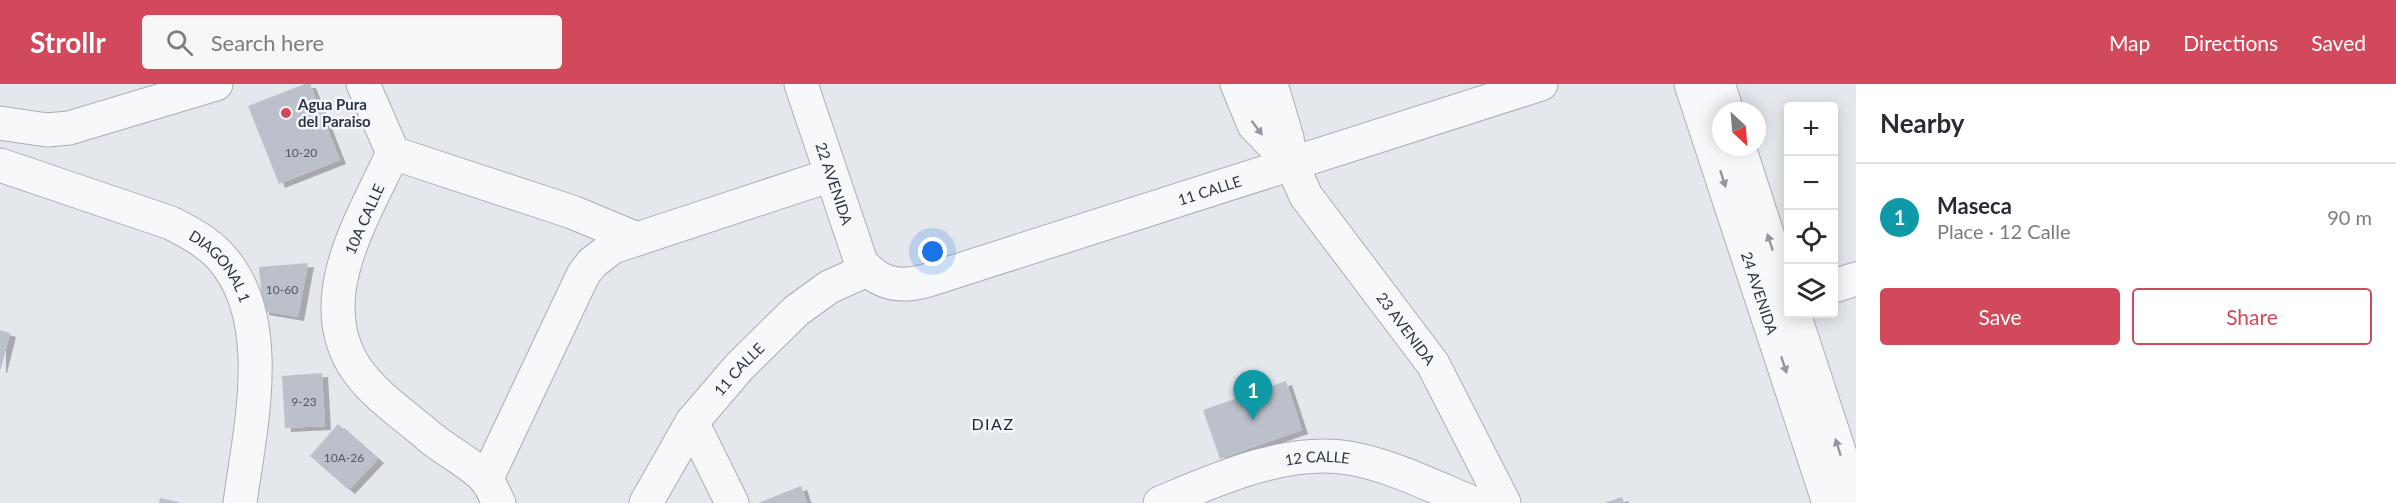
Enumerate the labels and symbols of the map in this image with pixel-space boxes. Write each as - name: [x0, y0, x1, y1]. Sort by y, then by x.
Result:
- place label: Agua Pura del Paraiso: [297, 95, 371, 130]
- north arrow: [1712, 102, 1766, 156]
- marker: Agua Pura del Paraiso: [279, 106, 293, 120]
- one-way arrow: [1251, 120, 1263, 136]
- street label: 22 AVENIDA: [812, 140, 857, 228]
- house number: 10-20: [285, 145, 317, 160]
- one-way arrow: [1718, 170, 1728, 188]
- street label: 11 CALLE: [1175, 171, 1243, 209]
- street label: 10A CALLE: [340, 181, 388, 257]
- street label: DIAGONAL 1: [186, 226, 255, 305]
- one-way arrow: [1765, 233, 1774, 251]
- your location: [918, 237, 947, 266]
- street label: 24 AVENIDA: [1738, 249, 1782, 337]
- house number: 10-60: [266, 282, 298, 297]
- street label: 23 AVENIDA: [1373, 289, 1440, 369]
- street label: 11 CALLE: [710, 339, 768, 399]
- one-way arrow: [1779, 356, 1789, 374]
- pin: 1: [1234, 370, 1272, 420]
- house number: 9-23: [291, 394, 317, 409]
- district label: DIAZ: [971, 414, 1015, 433]
- one-way arrow: [1832, 438, 1842, 456]
- street label: 12 CALLE: [1283, 447, 1351, 469]
- house number: 10A-26: [324, 450, 364, 465]

